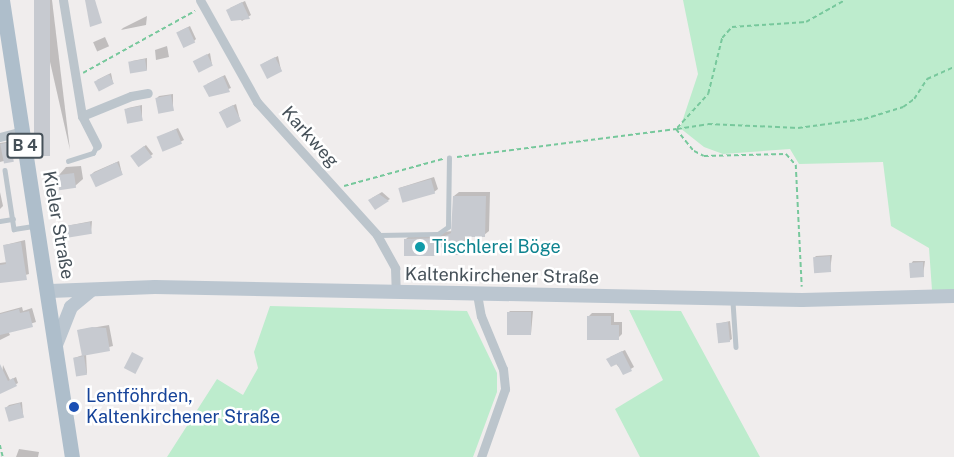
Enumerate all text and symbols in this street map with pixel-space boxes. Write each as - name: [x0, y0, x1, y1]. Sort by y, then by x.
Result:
- street label: Karkweg: [277, 102, 343, 172]
- road number: B 4: [6, 133, 44, 159]
- street label: Kieler Straße: [38, 169, 78, 281]
- place label: Tischlerei Böge: [432, 236, 561, 258]
- marker: Tischlerei Böge: [413, 240, 427, 254]
- street label: Kaltenkirchener Straße: [405, 264, 599, 288]
- place label: Lentföhrden, Kaltenkirchener Straße: [86, 386, 280, 428]
- marker: Lentföhrden, Kaltenkirchener Straße: [67, 400, 81, 414]

